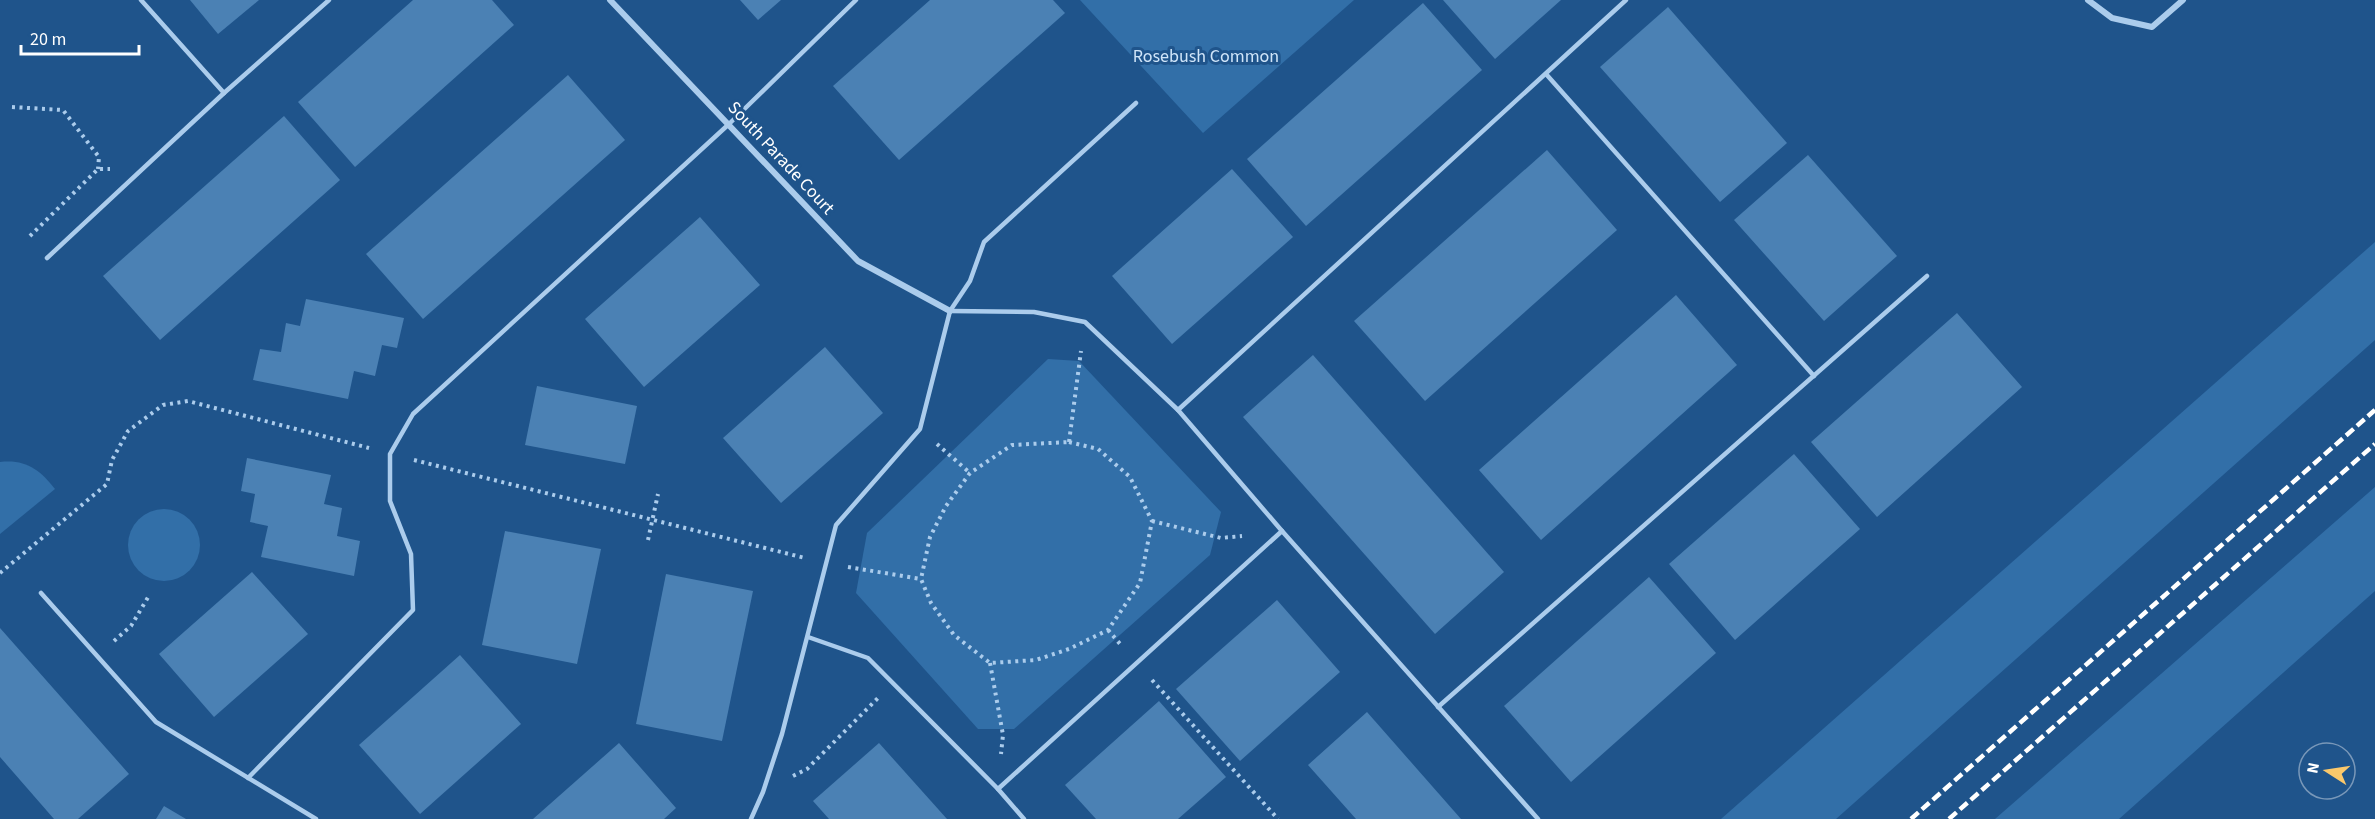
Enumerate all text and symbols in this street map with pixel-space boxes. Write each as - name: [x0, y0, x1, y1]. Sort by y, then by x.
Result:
- scale bar: [21, 18, 140, 56]
- text: 20 m: [30, 27, 66, 52]
- park label: Rosebush Common: [1133, 44, 1279, 69]
- street label: South Parade Court: [722, 96, 840, 220]
- north arrow: [2297, 741, 2357, 801]
- text: N: [2301, 761, 2325, 776]

